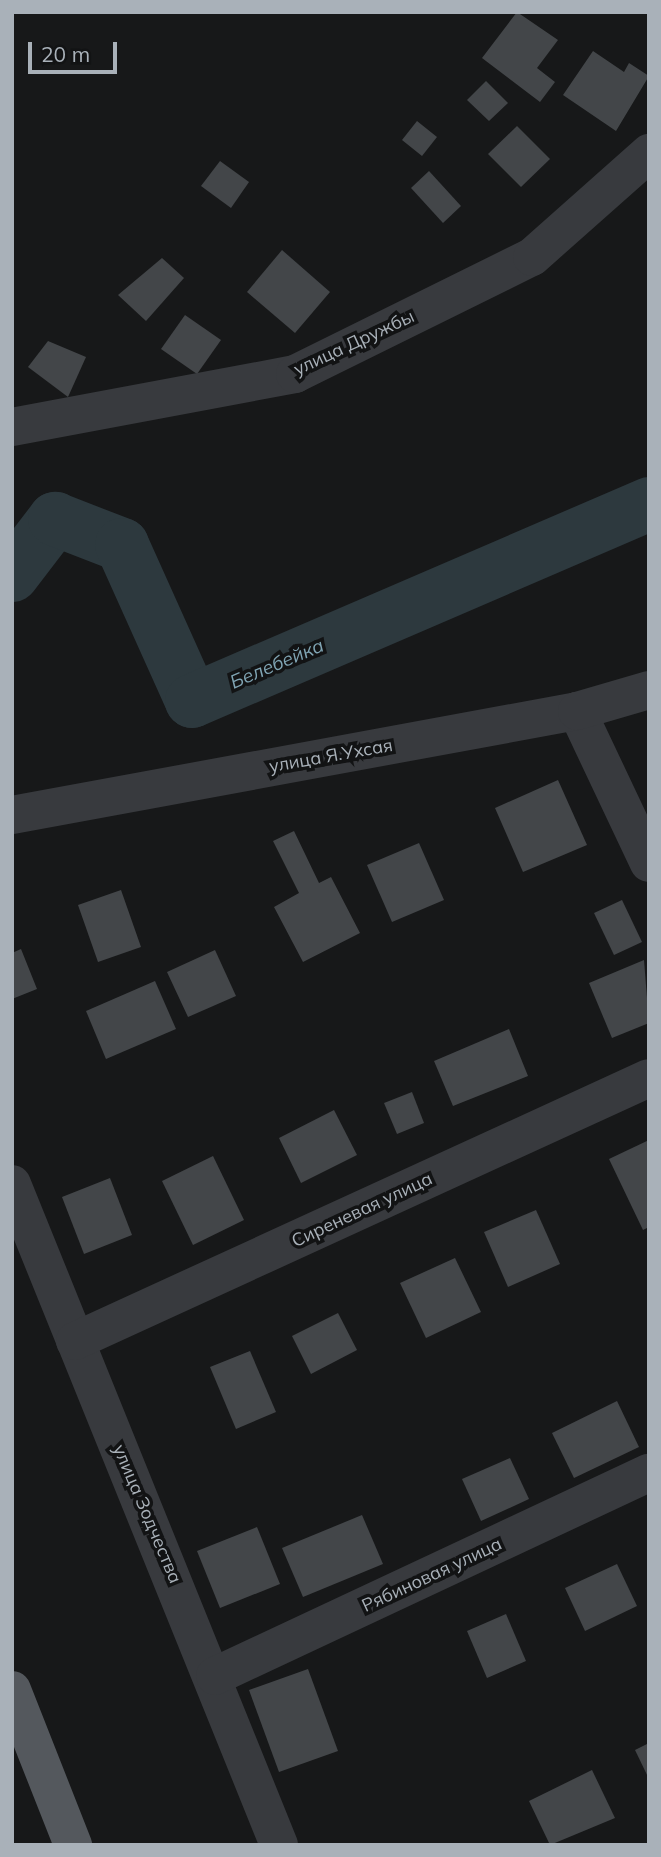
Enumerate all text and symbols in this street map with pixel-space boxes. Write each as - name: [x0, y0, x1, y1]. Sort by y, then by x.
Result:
- scale bar: [32, 28, 121, 72]
- text: 20 m: [41, 41, 90, 67]
- street label: улица Дружбы: [290, 306, 418, 380]
- water label: Белебейка: [227, 634, 327, 694]
- street label: улица Я.Ухсая: [268, 734, 394, 778]
- street label: Сиреневая улица: [288, 1168, 436, 1252]
- street label: улица Зодчества: [108, 1441, 186, 1587]
- street label: Рябиновая улица: [359, 1533, 505, 1617]

